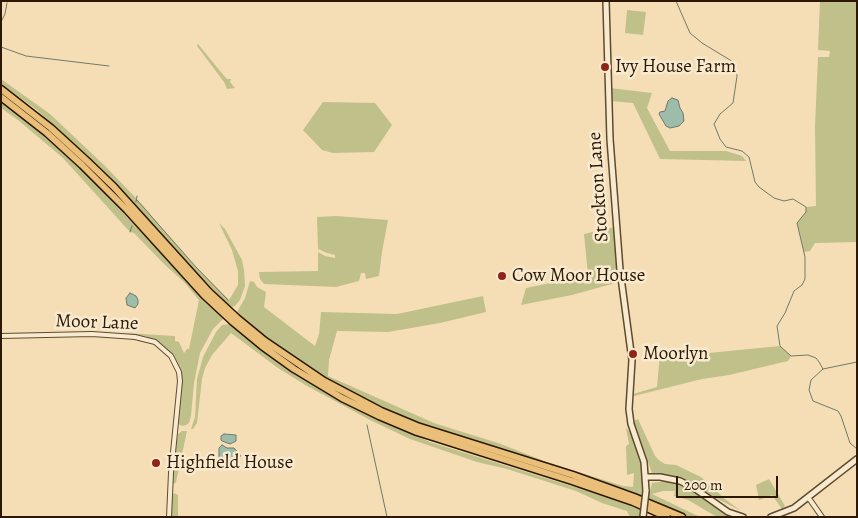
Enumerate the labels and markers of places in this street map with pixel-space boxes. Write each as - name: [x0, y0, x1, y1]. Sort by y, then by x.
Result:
- place label: Ivy House Farm: [615, 56, 736, 78]
- marker: Ivy House Farm: [599, 61, 611, 73]
- place label: Cow Moor House: [512, 265, 645, 287]
- marker: Cow Moor House: [496, 270, 508, 282]
- place label: Moorlyn: [643, 343, 708, 365]
- marker: Moorlyn: [627, 348, 639, 360]
- place label: Highfield House: [166, 452, 293, 474]
- marker: Highfield House: [150, 457, 162, 469]

